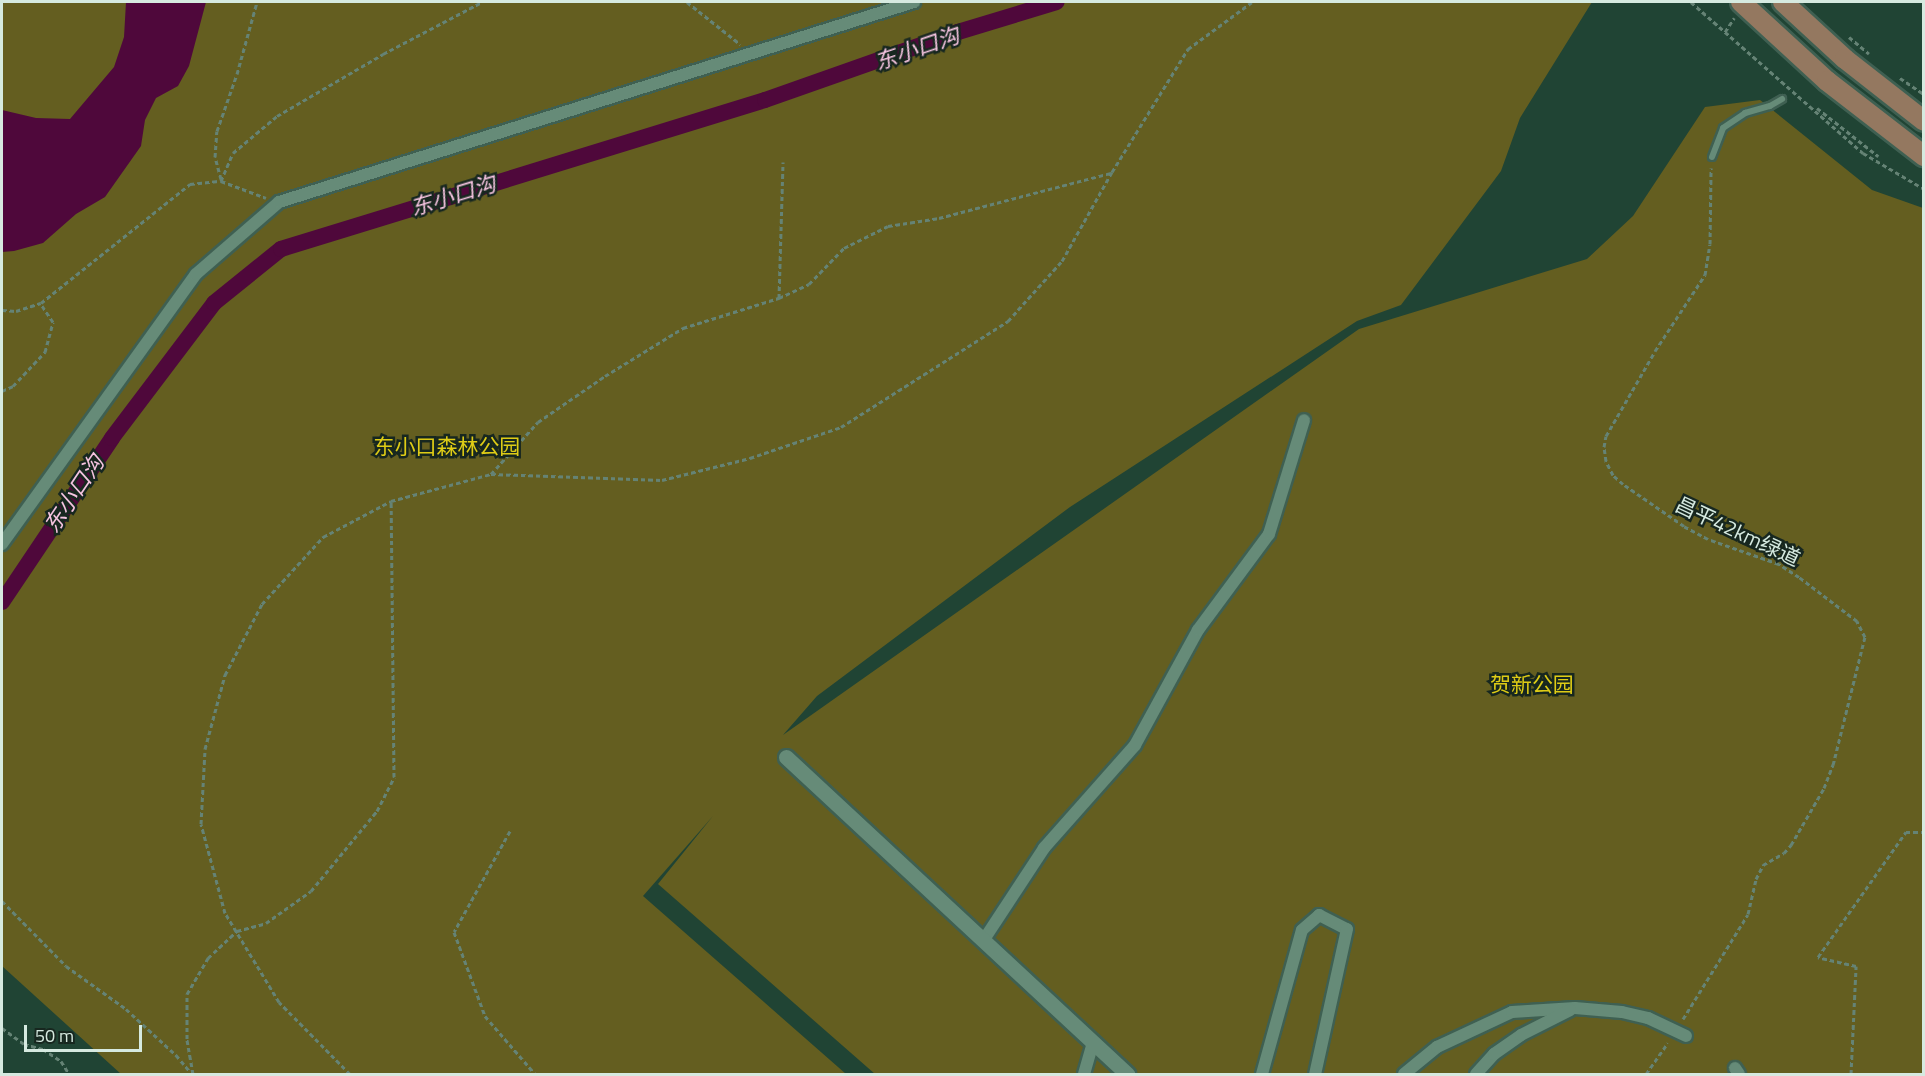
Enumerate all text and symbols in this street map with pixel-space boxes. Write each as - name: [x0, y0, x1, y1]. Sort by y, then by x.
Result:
- water label: 东小口沟: [871, 22, 963, 76]
- water label: 东小口沟: [407, 171, 499, 221]
- park label: 东小口森林公园: [374, 433, 520, 459]
- water label: 东小口沟: [38, 450, 110, 538]
- street label: 昌平42km绿道: [1671, 491, 1805, 571]
- park label: 贺新公园: [1490, 671, 1574, 697]
- scale bar: [27, 1013, 146, 1051]
- text: 50 m: [35, 1022, 74, 1049]

